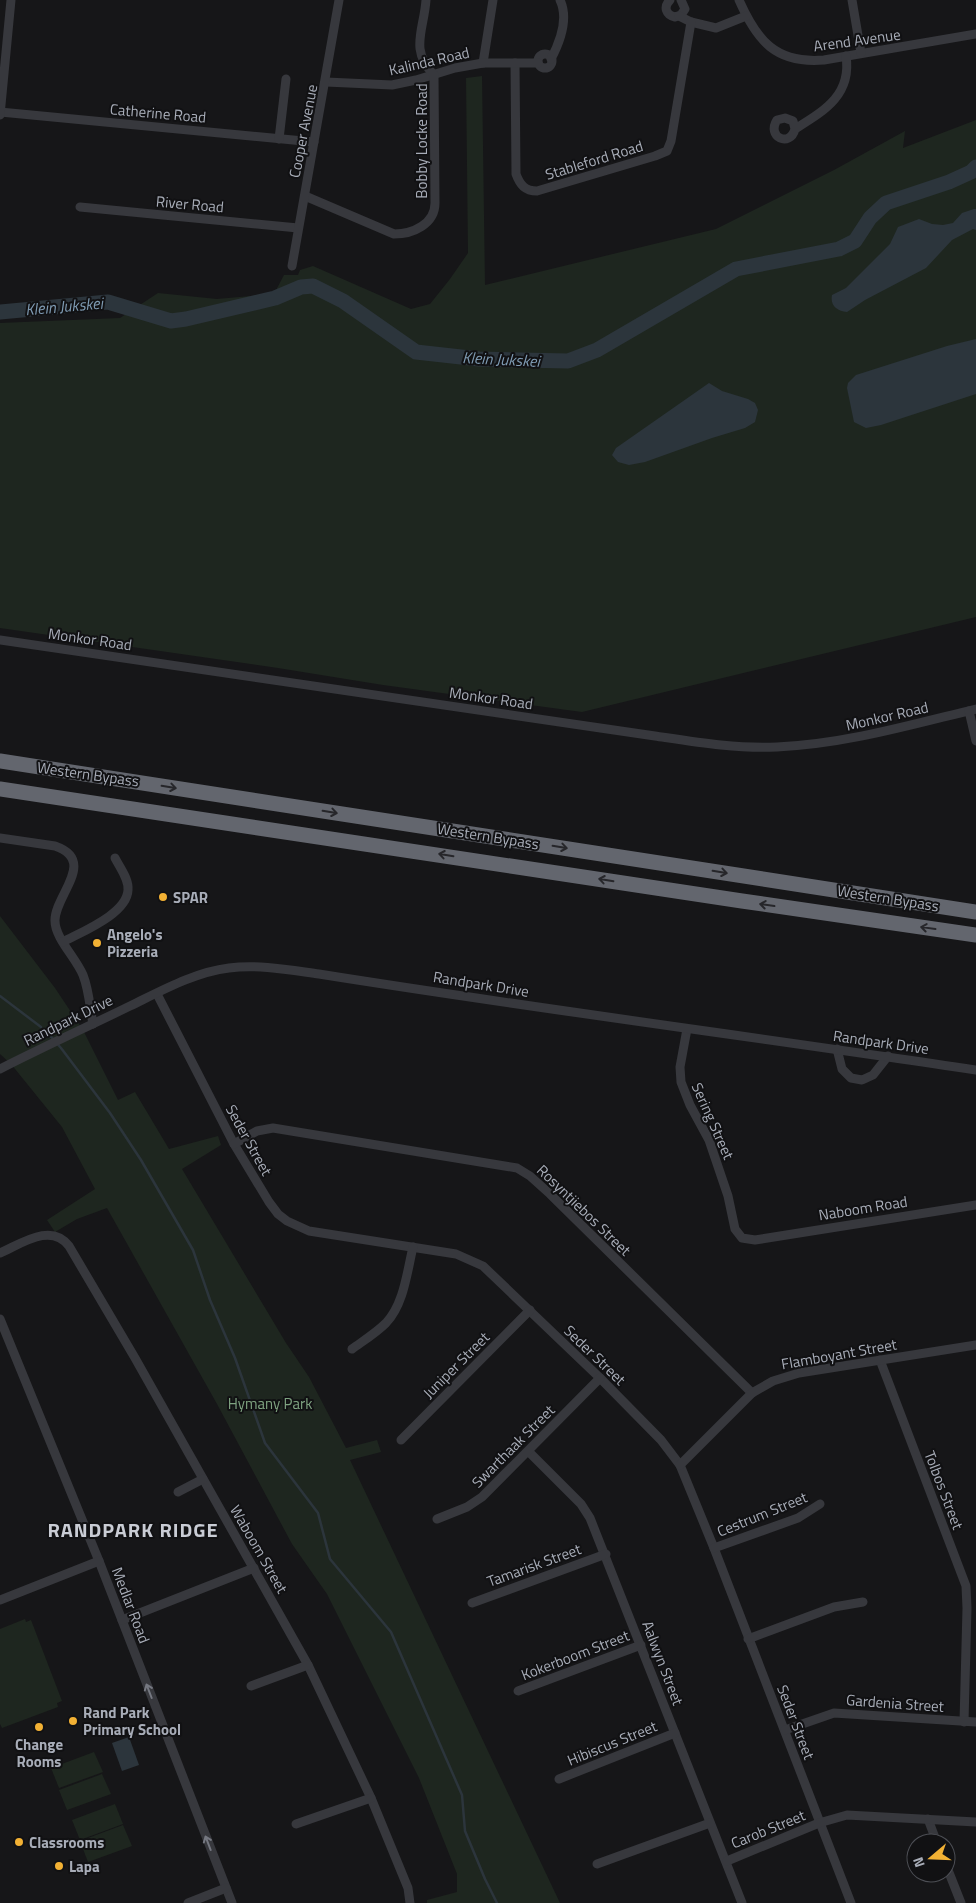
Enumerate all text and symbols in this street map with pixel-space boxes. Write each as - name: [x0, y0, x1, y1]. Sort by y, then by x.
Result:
- street label: Arend Avenue: [812, 23, 902, 57]
- street label: Kalinda Road: [386, 41, 472, 81]
- street label: Cooper Avenue: [283, 82, 323, 180]
- street label: Bobby Locke Road: [410, 83, 433, 199]
- street label: Catherine Road: [109, 97, 207, 129]
- street label: Stableford Road: [542, 134, 646, 186]
- street label: River Road: [155, 190, 225, 218]
- water label: Klein Jukskei: [24, 291, 105, 321]
- water label: Klein Jukskei: [462, 345, 542, 373]
- street label: Monkor Road: [47, 622, 133, 656]
- street label: Monkor Road: [448, 681, 534, 715]
- street label: Monkor Road: [843, 695, 931, 737]
- street label: Western Bypass: [36, 755, 140, 793]
- one-way arrow: [161, 782, 177, 792]
- one-way arrow: [322, 807, 338, 817]
- street label: Western Bypass: [435, 817, 541, 855]
- one-way arrow: [551, 842, 567, 852]
- one-way arrow: [438, 850, 454, 860]
- one-way arrow: [712, 867, 728, 877]
- one-way arrow: [599, 875, 615, 885]
- street label: Western Bypass: [835, 879, 941, 917]
- place label: SPAR: [173, 886, 208, 909]
- marker: SPAR: [157, 891, 169, 903]
- one-way arrow: [759, 900, 775, 910]
- place label: Angelo's Pizzeria: [107, 923, 163, 963]
- one-way arrow: [920, 923, 936, 933]
- marker: Angelo's Pizzeria: [91, 937, 103, 949]
- street label: Randpark Drive: [431, 965, 531, 1003]
- street label: Randpark Drive: [20, 988, 116, 1052]
- street label: Randpark Drive: [832, 1024, 930, 1060]
- street label: Sering Street: [686, 1079, 740, 1164]
- street label: Seder Street: [220, 1100, 278, 1180]
- street label: Rosyntjiebos Street: [532, 1159, 637, 1262]
- street label: Naboom Road: [817, 1190, 909, 1226]
- street label: Seder Street: [559, 1320, 632, 1391]
- street label: Juniper Street: [417, 1326, 495, 1404]
- street label: Flamboyant Street: [779, 1332, 899, 1375]
- park label: Hymany Park: [228, 1392, 312, 1415]
- street label: Swarthaak Street: [466, 1399, 560, 1493]
- street label: Tolbos Street: [918, 1447, 970, 1533]
- street label: Cestrum Street: [713, 1485, 811, 1543]
- street label: Waboom Street: [224, 1500, 294, 1598]
- district label: RANDPARK RIDGE: [47, 1514, 219, 1545]
- street label: Tamarisk Street: [484, 1537, 585, 1593]
- street label: Medlar Road: [106, 1564, 156, 1646]
- street label: Aalwyn Street: [636, 1618, 690, 1709]
- street label: Kokerboom Street: [518, 1624, 633, 1686]
- street label: Seder Street: [771, 1681, 821, 1763]
- one-way arrow: [144, 1684, 153, 1700]
- street label: Gardenia Street: [845, 1688, 945, 1718]
- place label: Rand Park Primary School: [83, 1701, 181, 1741]
- street label: Hibiscus Street: [564, 1714, 661, 1771]
- marker: Rand Park Primary School: [67, 1715, 79, 1727]
- marker: Change Rooms: [33, 1721, 45, 1733]
- place label: Change Rooms: [15, 1733, 63, 1773]
- street label: Carob Street: [727, 1803, 809, 1854]
- place label: Classrooms: [29, 1831, 104, 1854]
- north arrow: [906, 1833, 956, 1883]
- marker: Classrooms: [13, 1836, 25, 1848]
- one-way arrow: [203, 1836, 212, 1851]
- text: N: [907, 1854, 930, 1870]
- place label: Lapa: [69, 1855, 100, 1878]
- marker: Lapa: [53, 1860, 65, 1872]

